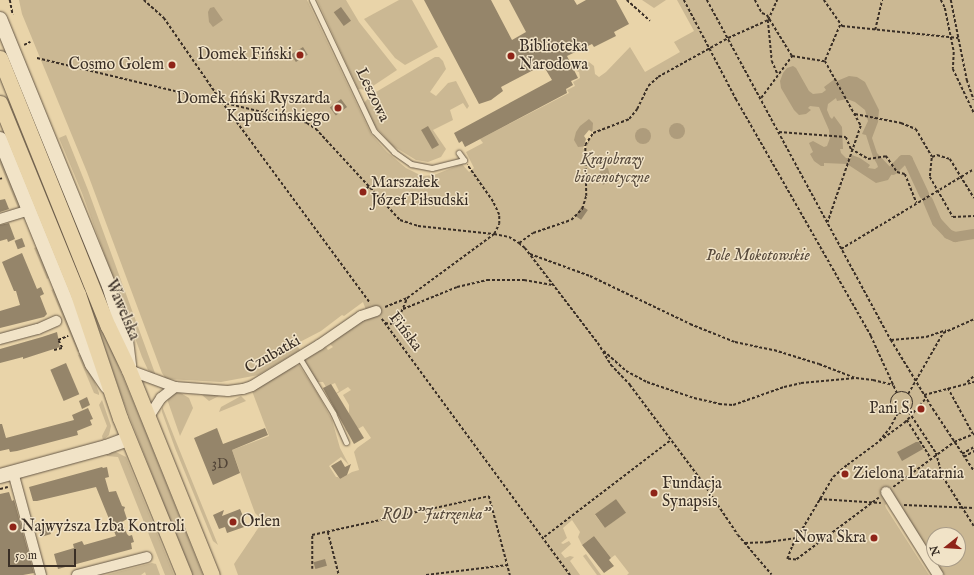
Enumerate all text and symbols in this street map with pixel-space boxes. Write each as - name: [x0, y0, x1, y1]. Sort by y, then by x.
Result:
- place label: Biblioteka Narodowa: [519, 37, 588, 75]
- place label: Domek Fiński: [197, 45, 292, 65]
- marker: Domek Fiński: [295, 50, 305, 60]
- marker: Biblioteka Narodowa: [506, 51, 516, 61]
- place label: Cosmo Golem: [69, 55, 164, 75]
- marker: Cosmo Golem: [167, 60, 177, 70]
- street label: Leszowa: [351, 65, 393, 125]
- place label: Domek fiński Ryszarda Kapuścińskiego: [176, 89, 330, 127]
- marker: Domek fiński Ryszarda Kapuścińskiego: [333, 103, 343, 113]
- park label: Krajobrazy biocenotyczne: [575, 150, 649, 188]
- place label: Marszałek Józef Piłsudski: [371, 173, 469, 211]
- marker: Marszałek Józef Piłsudski: [358, 187, 368, 197]
- park label: Pole Mokotowskie: [706, 246, 810, 266]
- street label: Wawelska: [101, 277, 143, 343]
- street label: Fińska: [384, 309, 426, 355]
- street label: Czubatki: [242, 331, 304, 379]
- place label: Pani S.: [869, 399, 913, 419]
- marker: Pani S.: [916, 404, 926, 414]
- house number: 3D: [212, 456, 228, 472]
- place label: Zielona Latarnia: [853, 464, 964, 484]
- marker: Zielona Latarnia: [840, 469, 850, 479]
- place label: Fundacja Synapsis: [662, 474, 722, 512]
- marker: Fundacja Synapsis: [649, 488, 659, 498]
- park label: ROD "Jutrzenka": [382, 505, 490, 525]
- place label: Orlen: [241, 512, 280, 532]
- place label: Najwyższa Izba Kontroli: [21, 517, 185, 537]
- marker: Orlen: [228, 517, 238, 527]
- marker: Najwyższa Izba Kontroli: [8, 522, 18, 532]
- north arrow: [926, 527, 966, 567]
- place label: Nowa Skra: [794, 528, 866, 548]
- marker: Nowa Skra: [869, 533, 879, 543]
- scale bar: [10, 541, 78, 567]
- text: N: [927, 544, 944, 557]
- text: 50 m: [15, 548, 37, 563]

